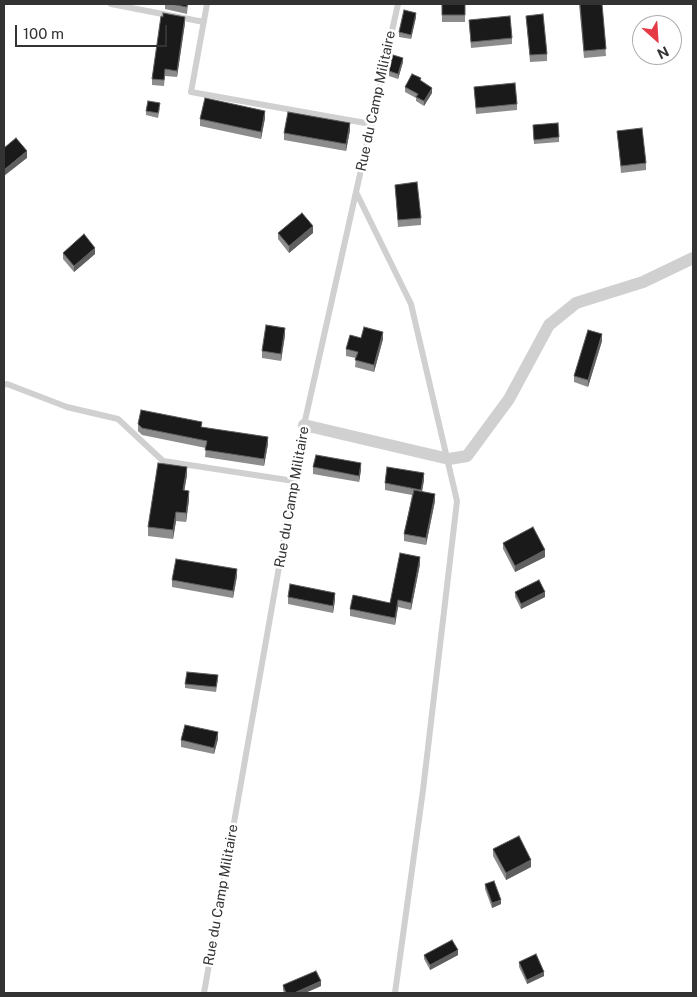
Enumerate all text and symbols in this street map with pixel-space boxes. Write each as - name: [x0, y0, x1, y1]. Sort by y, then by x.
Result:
- scale bar: [18, 15, 170, 47]
- north arrow: [632, 15, 682, 65]
- text: 100 m: [23, 25, 64, 42]
- street label: Rue du Camp Militaire: [353, 29, 399, 173]
- text: N: [655, 43, 672, 62]
- street label: Rue du Camp Militaire: [271, 425, 313, 569]
- street label: Rue du Camp Militaire: [200, 823, 242, 967]

